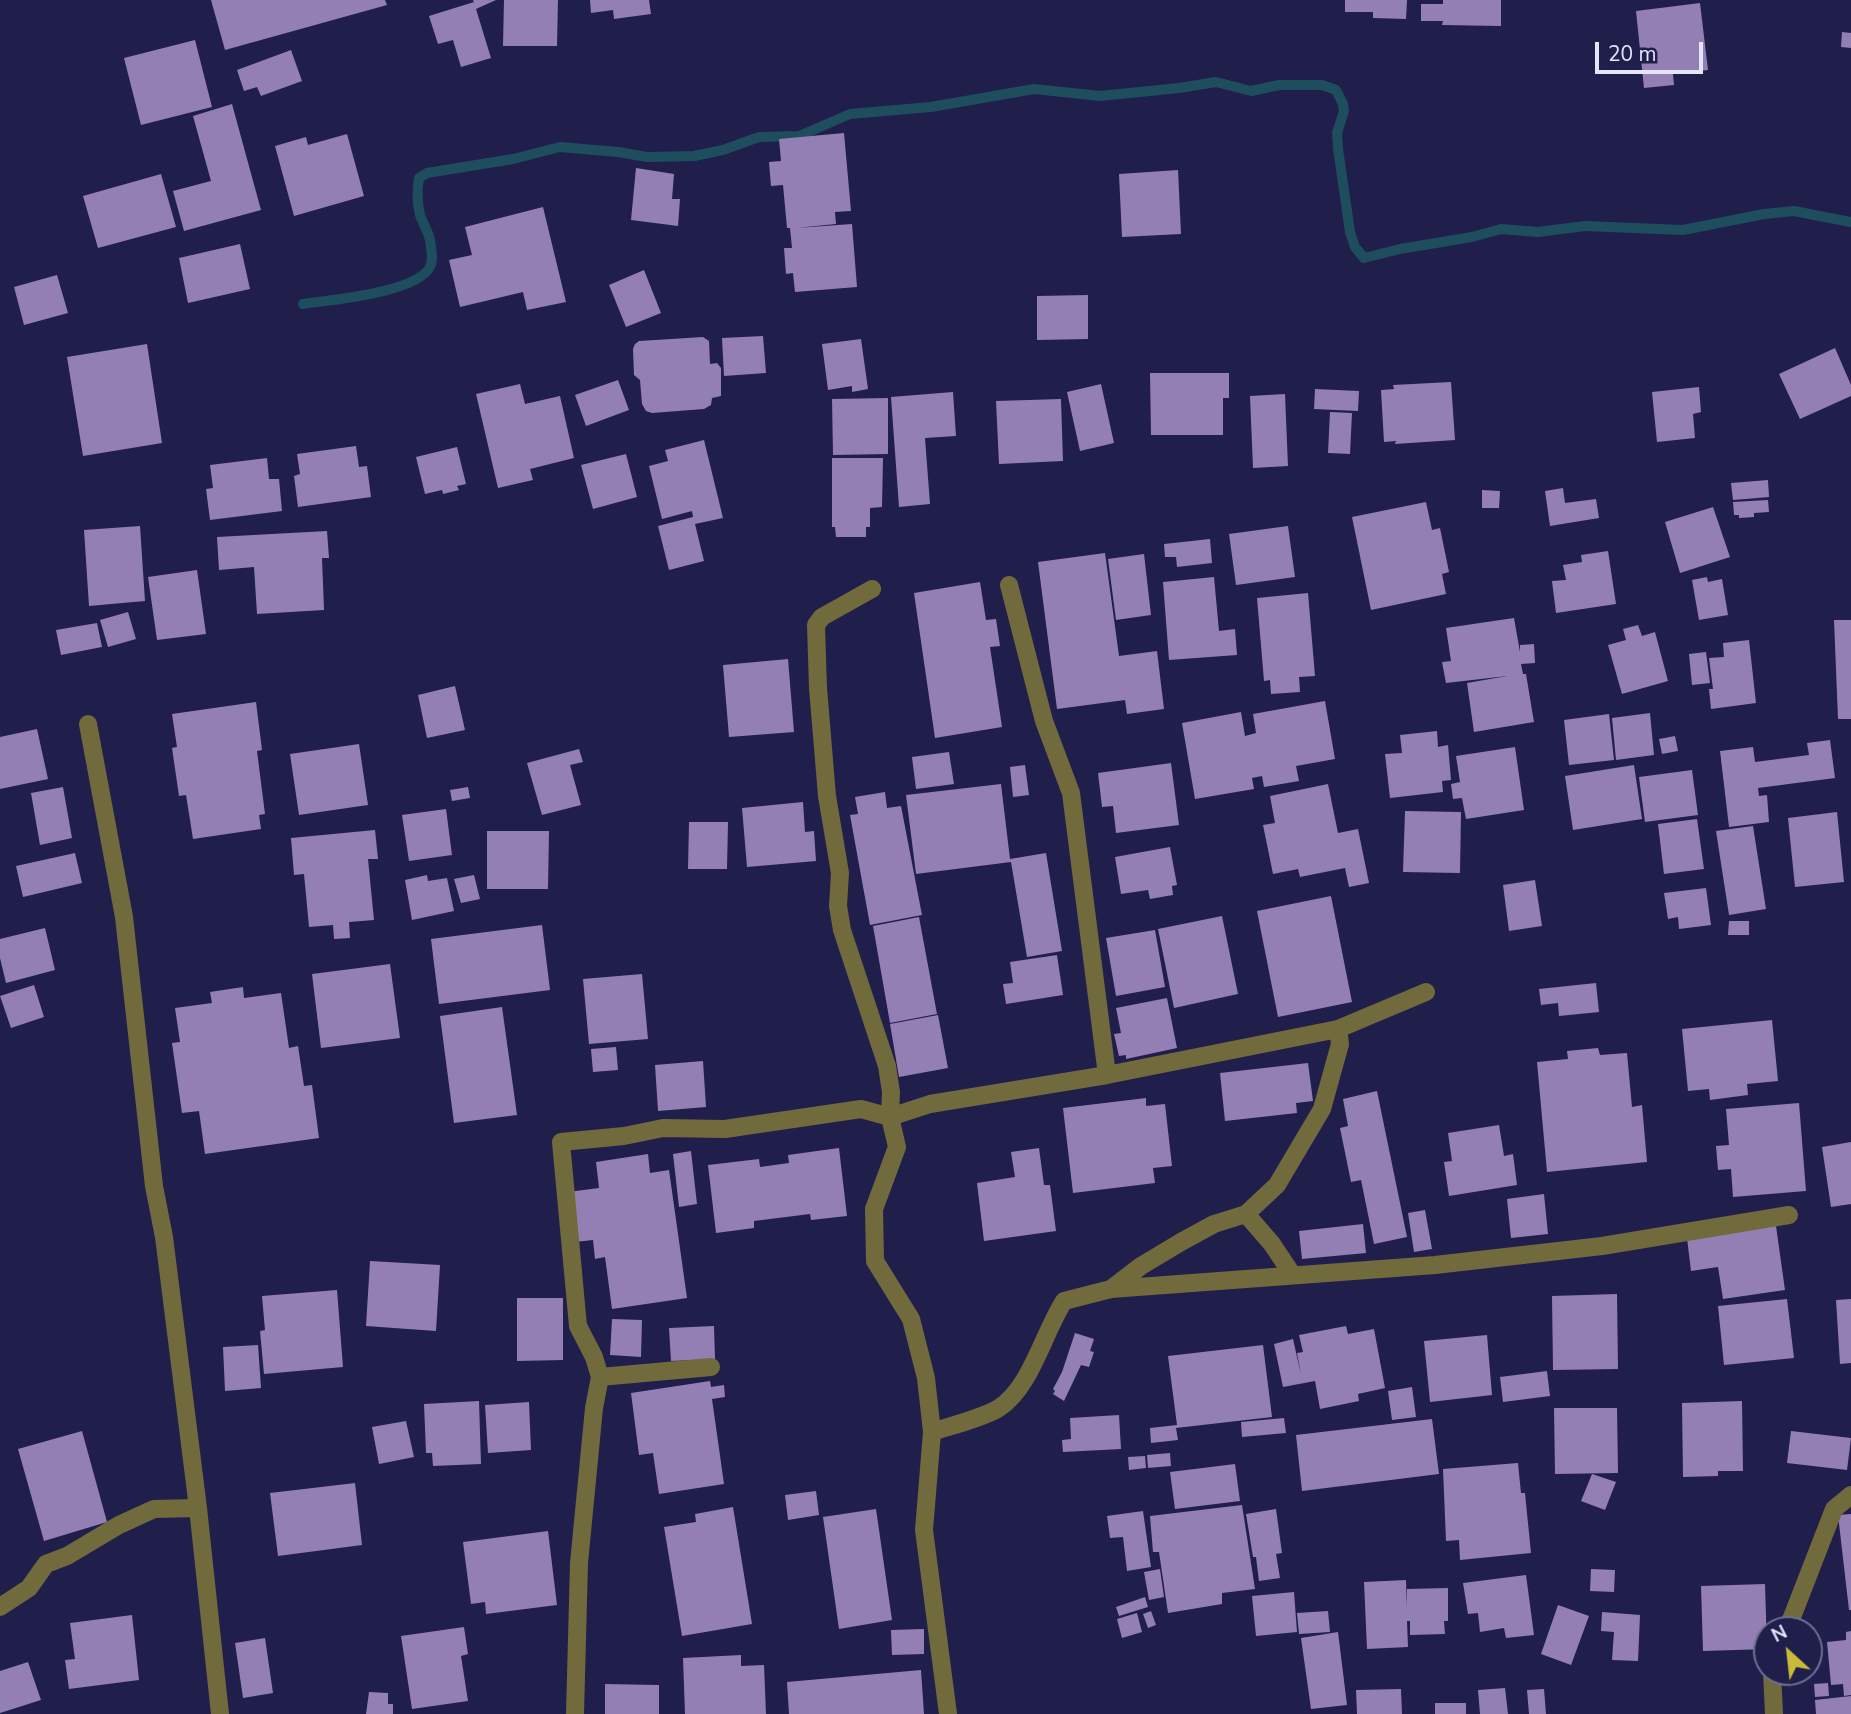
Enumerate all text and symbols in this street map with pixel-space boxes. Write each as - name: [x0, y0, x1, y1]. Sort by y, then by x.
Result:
- scale bar: [1599, 28, 1708, 72]
- text: 20 m: [1608, 40, 1657, 68]
- north arrow: [1753, 1616, 1823, 1686]
- text: N: [1767, 1619, 1792, 1649]

